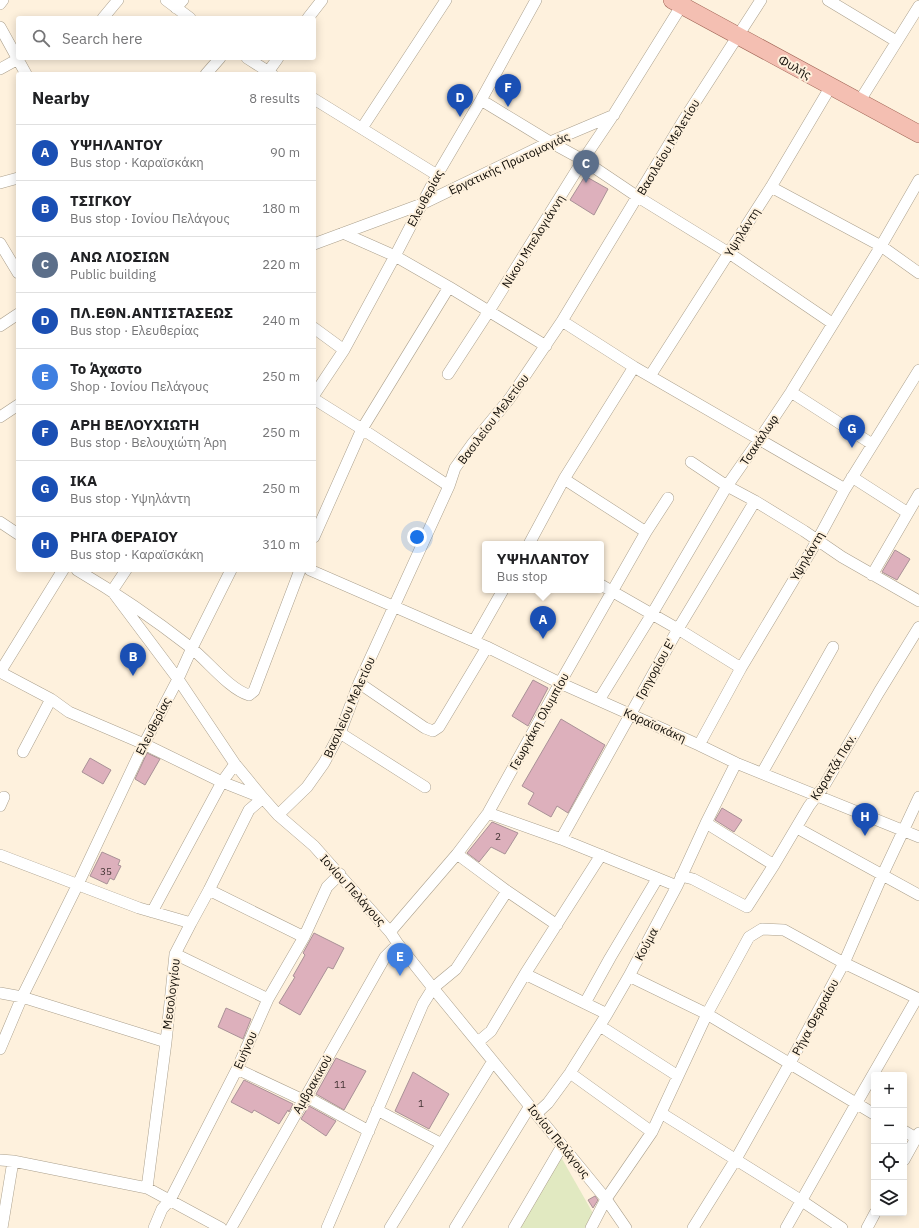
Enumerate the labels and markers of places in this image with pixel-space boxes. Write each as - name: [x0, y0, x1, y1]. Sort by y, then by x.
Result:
- pin: F: [495, 74, 521, 107]
- pin: D: [447, 84, 473, 117]
- pin: C: [573, 150, 599, 183]
- pin: G: [839, 415, 865, 448]
- pin: A: [530, 606, 556, 639]
- pin: B: [120, 643, 146, 676]
- pin: H: [852, 803, 878, 836]
- pin: E: [387, 943, 413, 976]

